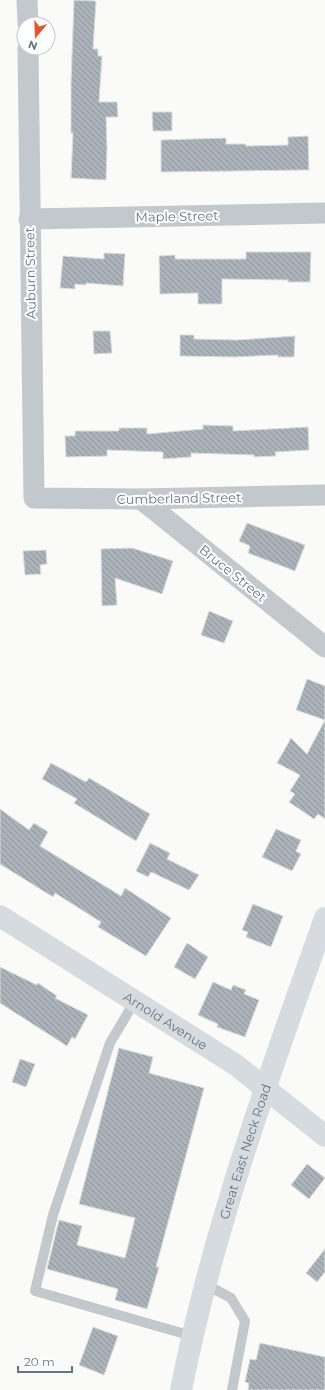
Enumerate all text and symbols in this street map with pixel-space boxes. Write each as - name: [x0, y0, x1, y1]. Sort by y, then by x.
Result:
- north arrow: [16, 16, 56, 56]
- text: N: [26, 37, 39, 54]
- street label: Maple Street: [135, 207, 219, 225]
- street label: Auburn Street: [21, 227, 39, 319]
- street label: Cumberland Street: [116, 489, 242, 507]
- street label: Bruce Street: [196, 541, 270, 605]
- street label: Arnold Avenue: [121, 988, 211, 1053]
- street label: Great East Neck Road: [216, 1082, 274, 1221]
- scale bar: [18, 1348, 72, 1374]
- text: 20 m: [24, 1354, 55, 1369]

